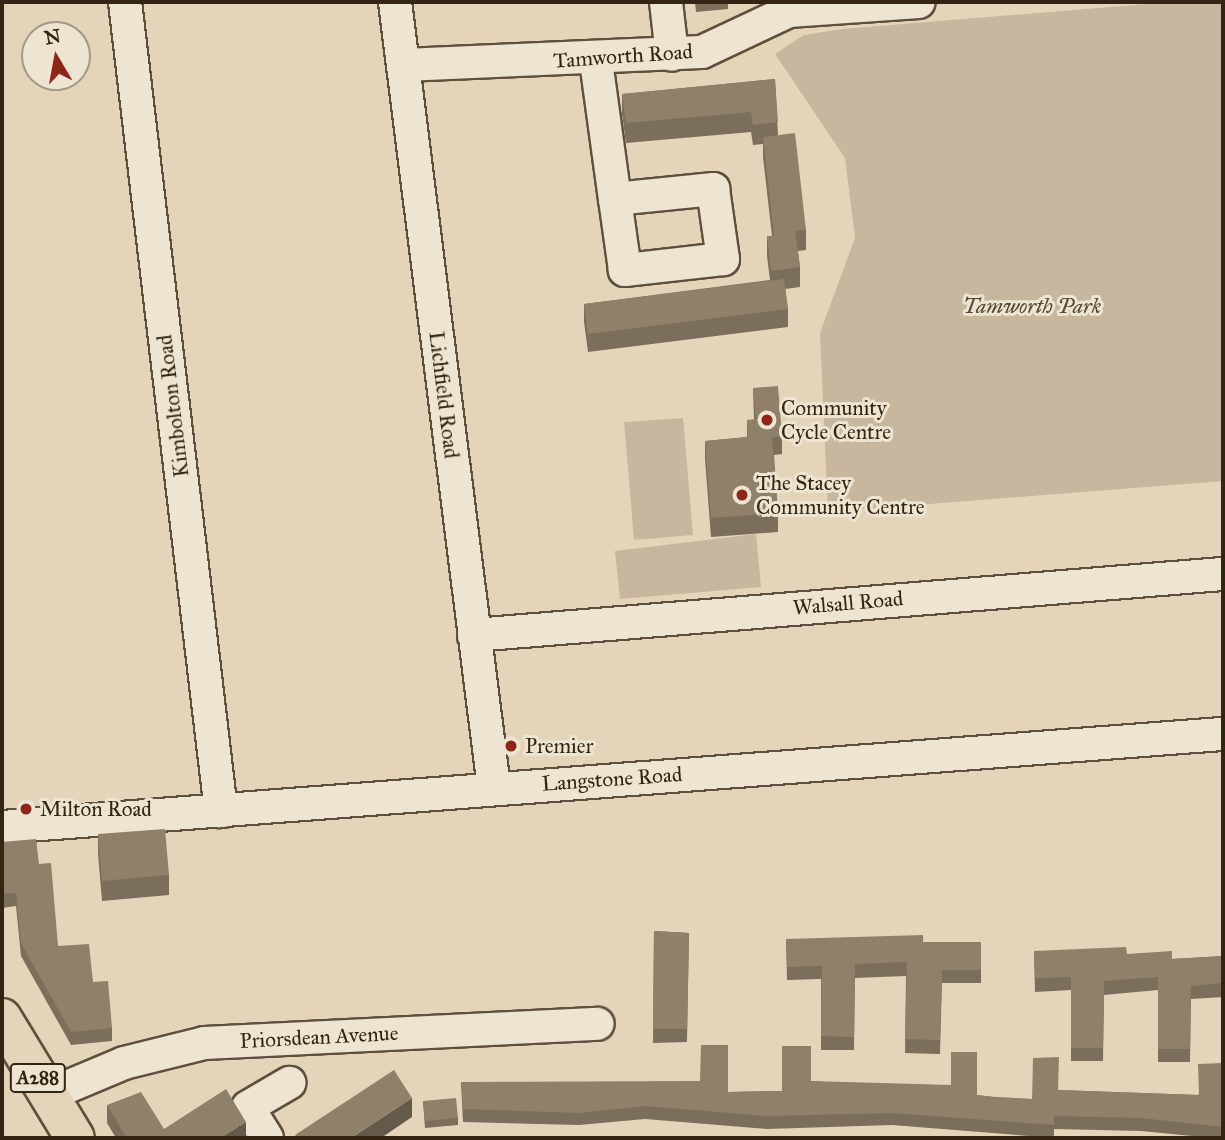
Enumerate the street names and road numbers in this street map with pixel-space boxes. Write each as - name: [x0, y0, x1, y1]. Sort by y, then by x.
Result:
- street label: Tamworth Road: [552, 39, 694, 73]
- street label: Lichfield Road: [424, 330, 464, 460]
- street label: Kimbolton Road: [152, 333, 194, 479]
- street label: Walsall Road: [792, 586, 904, 620]
- street label: Langstone Road: [541, 762, 683, 796]
- street label: Priorsdean Avenue: [239, 1020, 399, 1054]
- road number: A288: [8, 1062, 68, 1094]

